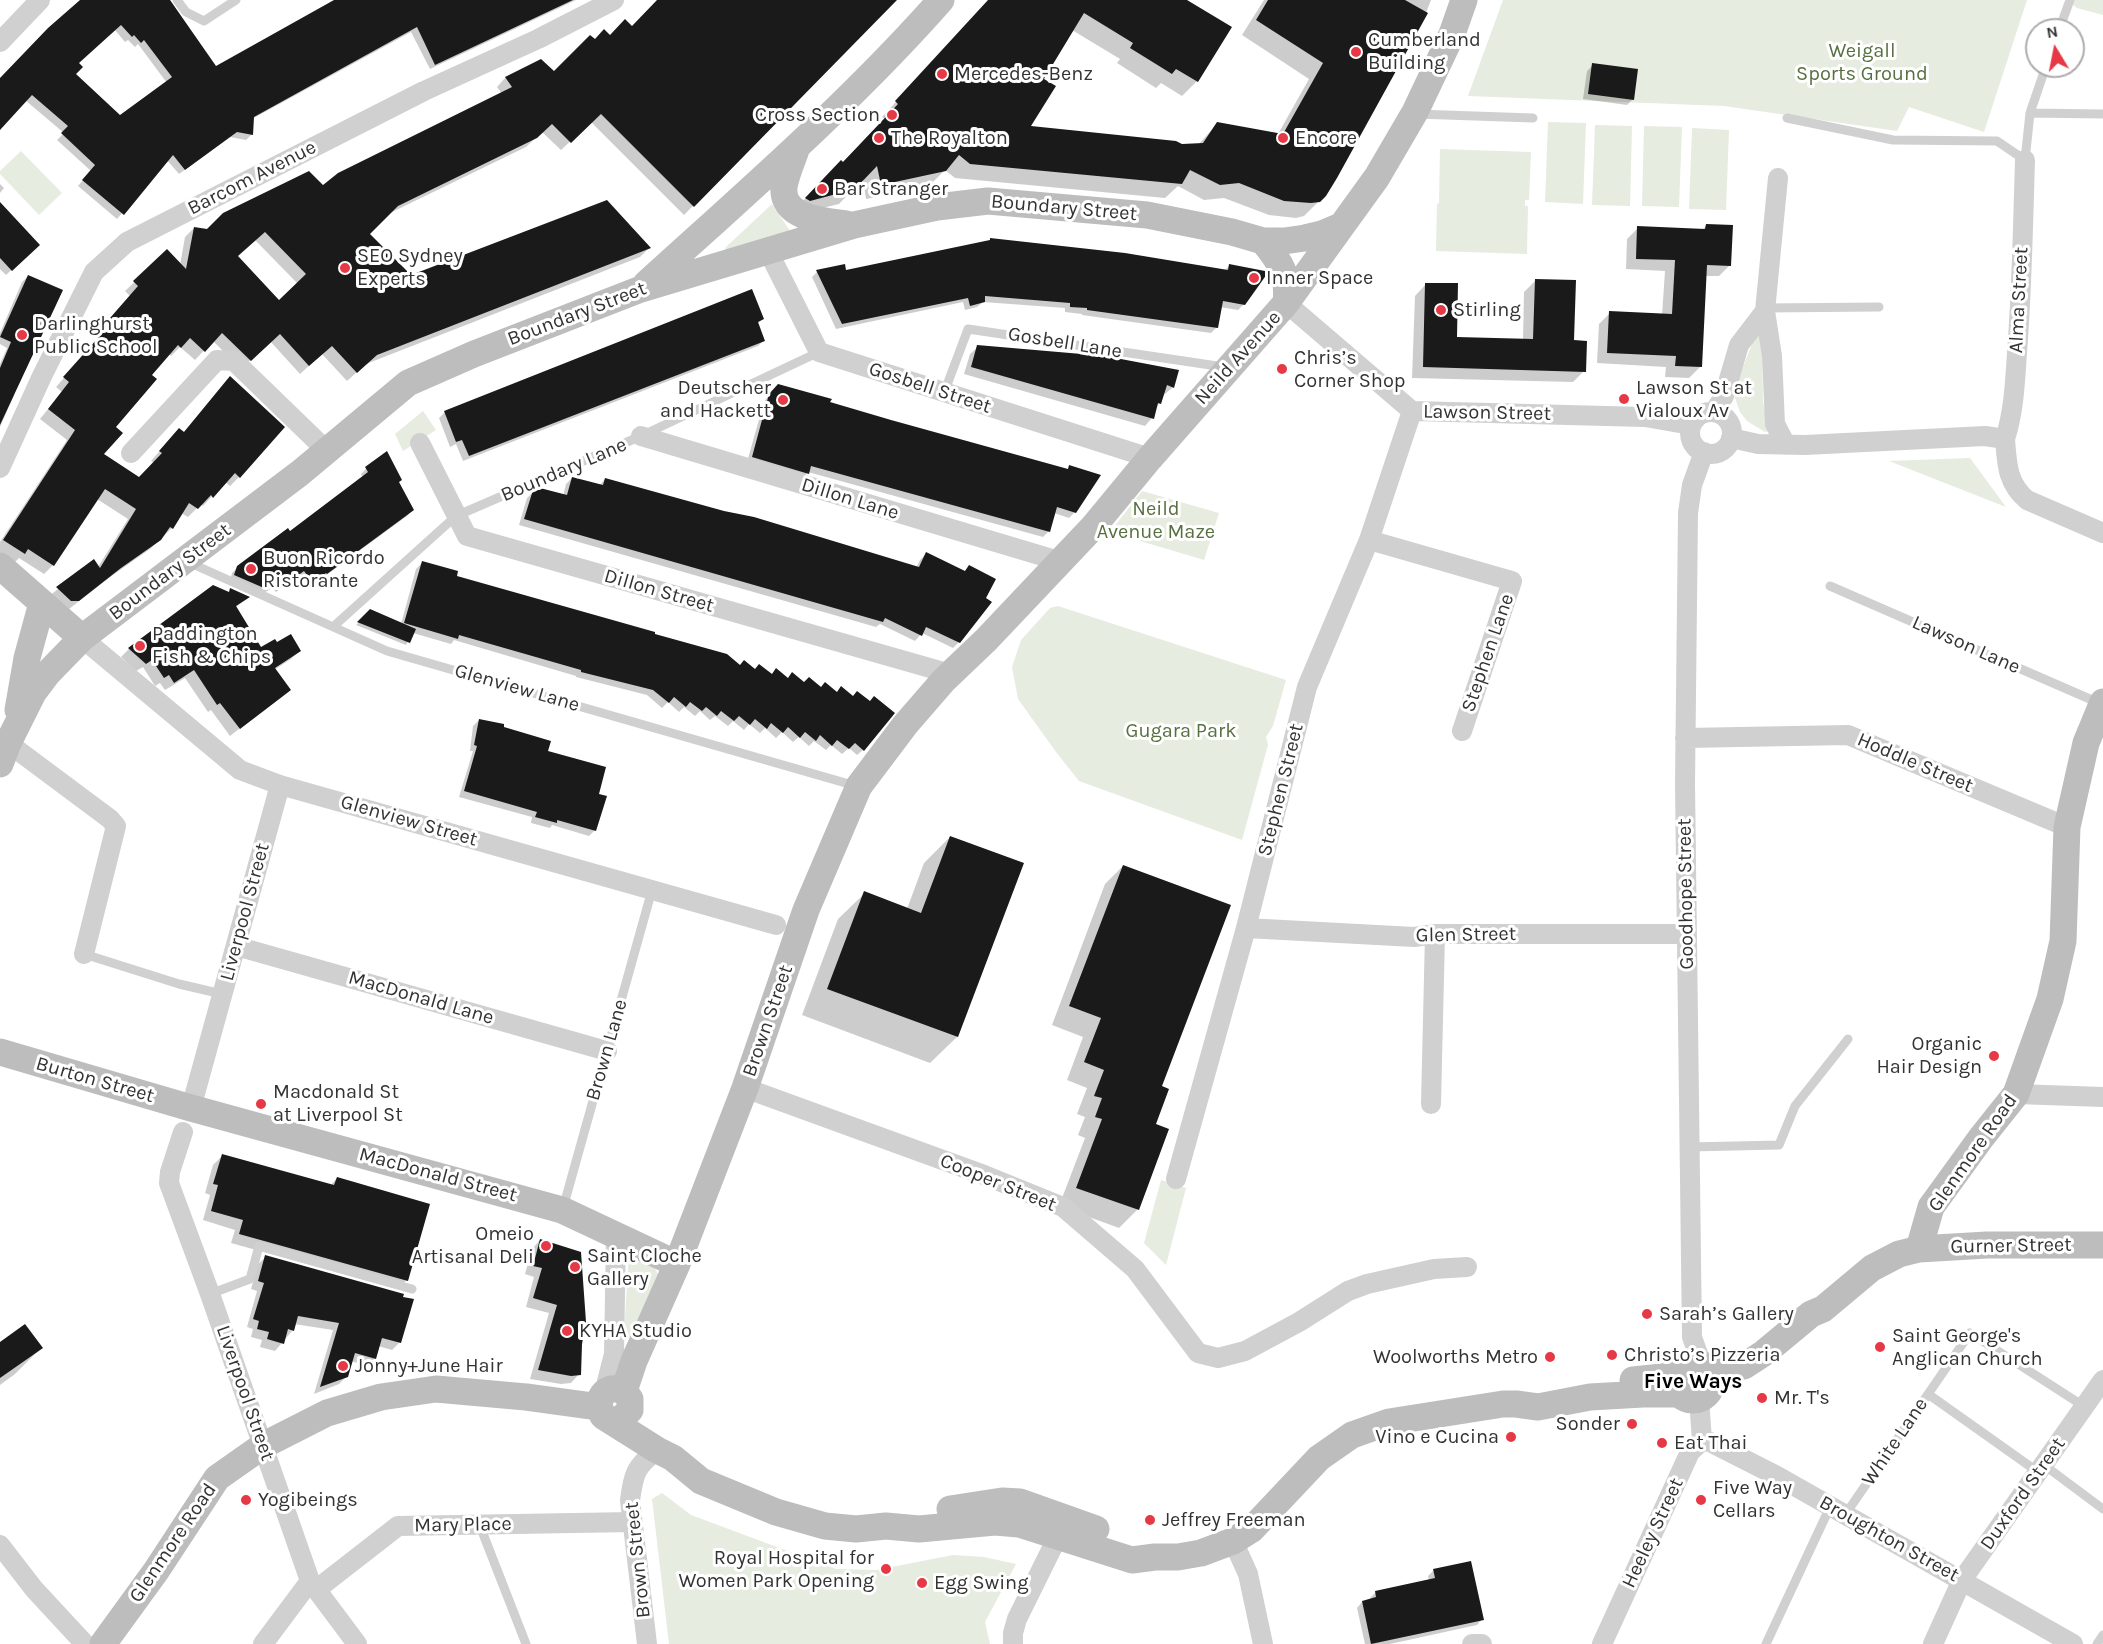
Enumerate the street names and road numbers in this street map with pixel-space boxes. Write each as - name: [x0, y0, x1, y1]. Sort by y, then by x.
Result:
- street label: Barcom Avenue: [184, 135, 320, 221]
- street label: Boundary Street: [990, 190, 1138, 226]
- street label: Alma Street: [2004, 246, 2034, 354]
- street label: Boundary Street: [504, 277, 650, 351]
- street label: Neild Avenue: [1190, 306, 1286, 410]
- street label: Gosbell Lane: [1006, 322, 1124, 364]
- street label: Gosbell Street: [866, 357, 994, 419]
- street label: Lawson Street: [1423, 400, 1551, 426]
- street label: Boundary Lane: [497, 433, 631, 507]
- street label: Dillon Lane: [798, 473, 902, 525]
- street label: Boundary Street: [104, 518, 236, 626]
- street label: Dillon Street: [601, 564, 717, 618]
- street label: Stephen Lane: [1457, 591, 1519, 715]
- street label: Lawson Lane: [1908, 610, 2024, 680]
- street label: Glenview Lane: [452, 659, 582, 717]
- street label: Stephen Street: [1253, 721, 1309, 859]
- street label: Hoddle Street: [1853, 728, 1977, 798]
- street label: Glenview Street: [338, 790, 480, 852]
- street label: Goodhope Street: [1673, 818, 1699, 970]
- street label: Liverpool Street: [215, 840, 275, 984]
- street label: Glen Street: [1416, 922, 1516, 948]
- street label: Brown Street: [738, 962, 798, 1080]
- street label: MacDonald Lane: [345, 966, 497, 1030]
- street label: Brown Lane: [581, 996, 633, 1104]
- street label: Burton Street: [33, 1052, 157, 1108]
- street label: Glenmore Road: [1923, 1089, 2023, 1217]
- street label: MacDonald Street: [356, 1142, 520, 1208]
- street label: Cooper Street: [937, 1149, 1059, 1217]
- street label: Gurner Street: [1950, 1233, 2072, 1259]
- street label: Liverpool Street: [211, 1322, 279, 1464]
- street label: White Lane: [1857, 1393, 1933, 1491]
- street label: Duxford Street: [1975, 1433, 2071, 1555]
- street label: Heeley Street: [1617, 1474, 1689, 1592]
- street label: Glenmore Road: [124, 1479, 222, 1607]
- street label: Broughton Street: [1815, 1491, 1963, 1587]
- street label: Brown Street: [620, 1501, 656, 1619]
- street label: Mary Place: [414, 1512, 512, 1538]

